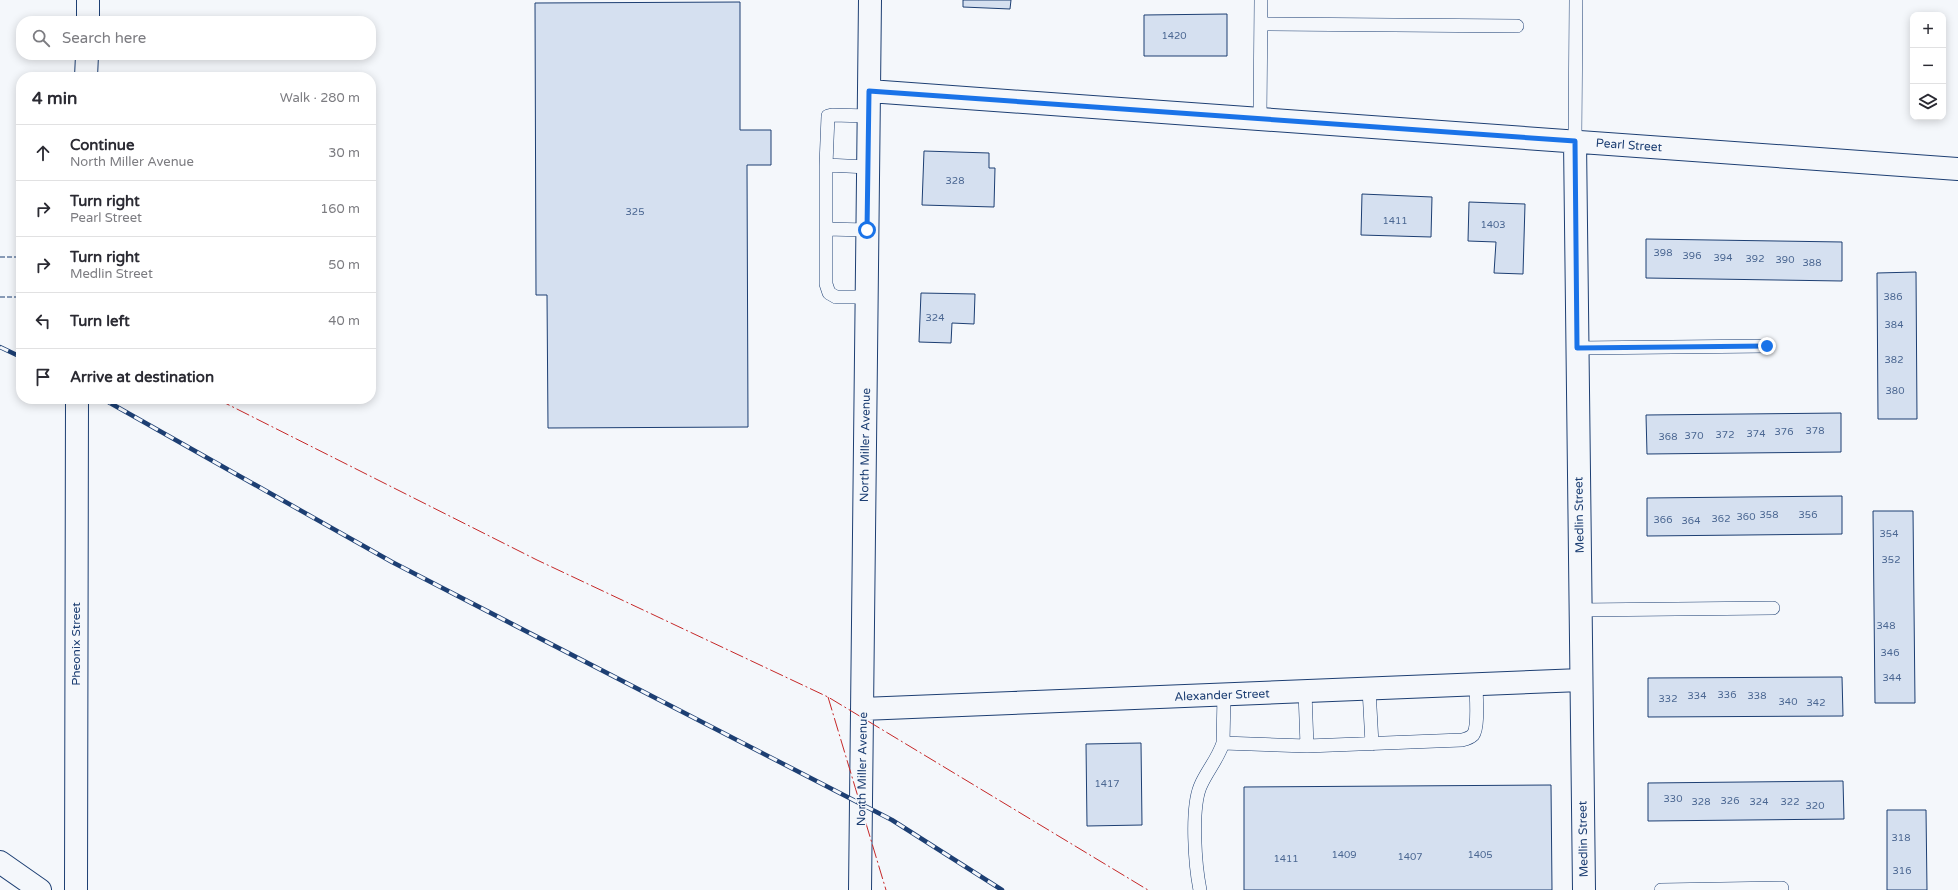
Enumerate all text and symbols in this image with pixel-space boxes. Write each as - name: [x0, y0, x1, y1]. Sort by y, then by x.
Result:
- map controls: [1910, 12, 1946, 120]
- button: +: [1910, 12, 1946, 48]
- search box: [16, 16, 376, 60]
- icon: search: [30, 27, 52, 49]
- text: Search here: [62, 29, 146, 47]
- house number: 1420: [1161, 30, 1187, 42]
- button: −: [1910, 48, 1946, 84]
- button: layers: [1910, 84, 1946, 120]
- text: 4 min: [32, 88, 77, 109]
- text: Walk · 280 m: [280, 90, 360, 106]
- text: Continue: [70, 136, 134, 154]
- street label: Pearl Street: [1595, 136, 1663, 154]
- icon: ahead: [32, 142, 54, 164]
- text: 30 m: [328, 145, 360, 161]
- text: North Miller Avenue: [70, 154, 194, 170]
- house number: 328: [946, 175, 964, 187]
- text: Turn right: [70, 192, 140, 210]
- icon: right: [32, 198, 54, 220]
- text: 160 m: [320, 201, 360, 217]
- house number: 325: [626, 206, 644, 218]
- text: Pearl Street: [70, 210, 142, 226]
- house number: 1411: [1382, 215, 1408, 227]
- house number: 1403: [1480, 219, 1506, 231]
- route start: [858, 221, 876, 239]
- house number: 398: [1654, 247, 1672, 259]
- text: Turn right: [70, 248, 140, 266]
- house number: 396: [1683, 250, 1701, 262]
- house number: 394: [1714, 252, 1732, 264]
- house number: 392: [1746, 253, 1764, 265]
- icon: right: [32, 254, 54, 276]
- house number: 390: [1776, 254, 1794, 266]
- text: 50 m: [328, 257, 360, 273]
- house number: 388: [1803, 257, 1821, 269]
- text: Medlin Street: [70, 266, 153, 282]
- house number: 386: [1884, 291, 1902, 303]
- icon: left: [32, 310, 54, 332]
- text: Turn left: [70, 312, 130, 330]
- house number: 324: [926, 312, 944, 324]
- text: 40 m: [328, 313, 360, 329]
- house number: 384: [1885, 319, 1903, 331]
- route end: [1758, 337, 1776, 355]
- house number: 382: [1885, 354, 1903, 366]
- icon: arrive: [32, 366, 54, 388]
- text: Arrive at destination: [70, 368, 214, 386]
- house number: 380: [1886, 385, 1904, 397]
- street label: North Miller Avenue: [857, 388, 873, 502]
- house number: 378: [1806, 425, 1824, 437]
- house number: 376: [1775, 426, 1793, 438]
- house number: 374: [1747, 428, 1765, 440]
- house number: 372: [1716, 429, 1734, 441]
- house number: 370: [1685, 430, 1703, 442]
- house number: 368: [1659, 431, 1677, 443]
- street label: Medlin Street: [1571, 476, 1587, 553]
- house number: 358: [1760, 509, 1778, 521]
- house number: 356: [1799, 509, 1817, 521]
- house number: 360: [1737, 511, 1755, 523]
- house number: 362: [1712, 513, 1730, 525]
- house number: 366: [1654, 514, 1672, 526]
- house number: 364: [1682, 515, 1700, 527]
- house number: 354: [1880, 528, 1898, 540]
- house number: 352: [1882, 554, 1900, 566]
- street label: Pheonix Street: [69, 602, 83, 686]
- house number: 348: [1877, 620, 1895, 632]
- house number: 346: [1881, 647, 1899, 659]
- house number: 344: [1883, 672, 1901, 684]
- street label: Alexander Street: [1174, 686, 1270, 704]
- house number: 336: [1718, 689, 1736, 701]
- house number: 334: [1688, 690, 1706, 702]
- house number: 338: [1748, 690, 1766, 702]
- house number: 332: [1659, 693, 1677, 705]
- house number: 340: [1779, 696, 1797, 708]
- house number: 342: [1807, 697, 1825, 709]
- street label: North Miller Avenue: [854, 712, 870, 826]
- house number: 1417: [1094, 778, 1120, 790]
- house number: 330: [1664, 793, 1682, 805]
- house number: 326: [1721, 795, 1739, 807]
- house number: 328: [1692, 796, 1710, 808]
- house number: 324: [1750, 796, 1768, 808]
- house number: 322: [1781, 796, 1799, 808]
- street label: Medlin Street: [1575, 800, 1591, 877]
- house number: 320: [1806, 800, 1824, 812]
- house number: 318: [1892, 832, 1910, 844]
- house number: 1409: [1331, 849, 1357, 861]
- house number: 1405: [1467, 849, 1493, 861]
- house number: 1407: [1397, 851, 1423, 863]
- house number: 1411: [1273, 853, 1299, 865]
- house number: 316: [1893, 865, 1911, 877]

